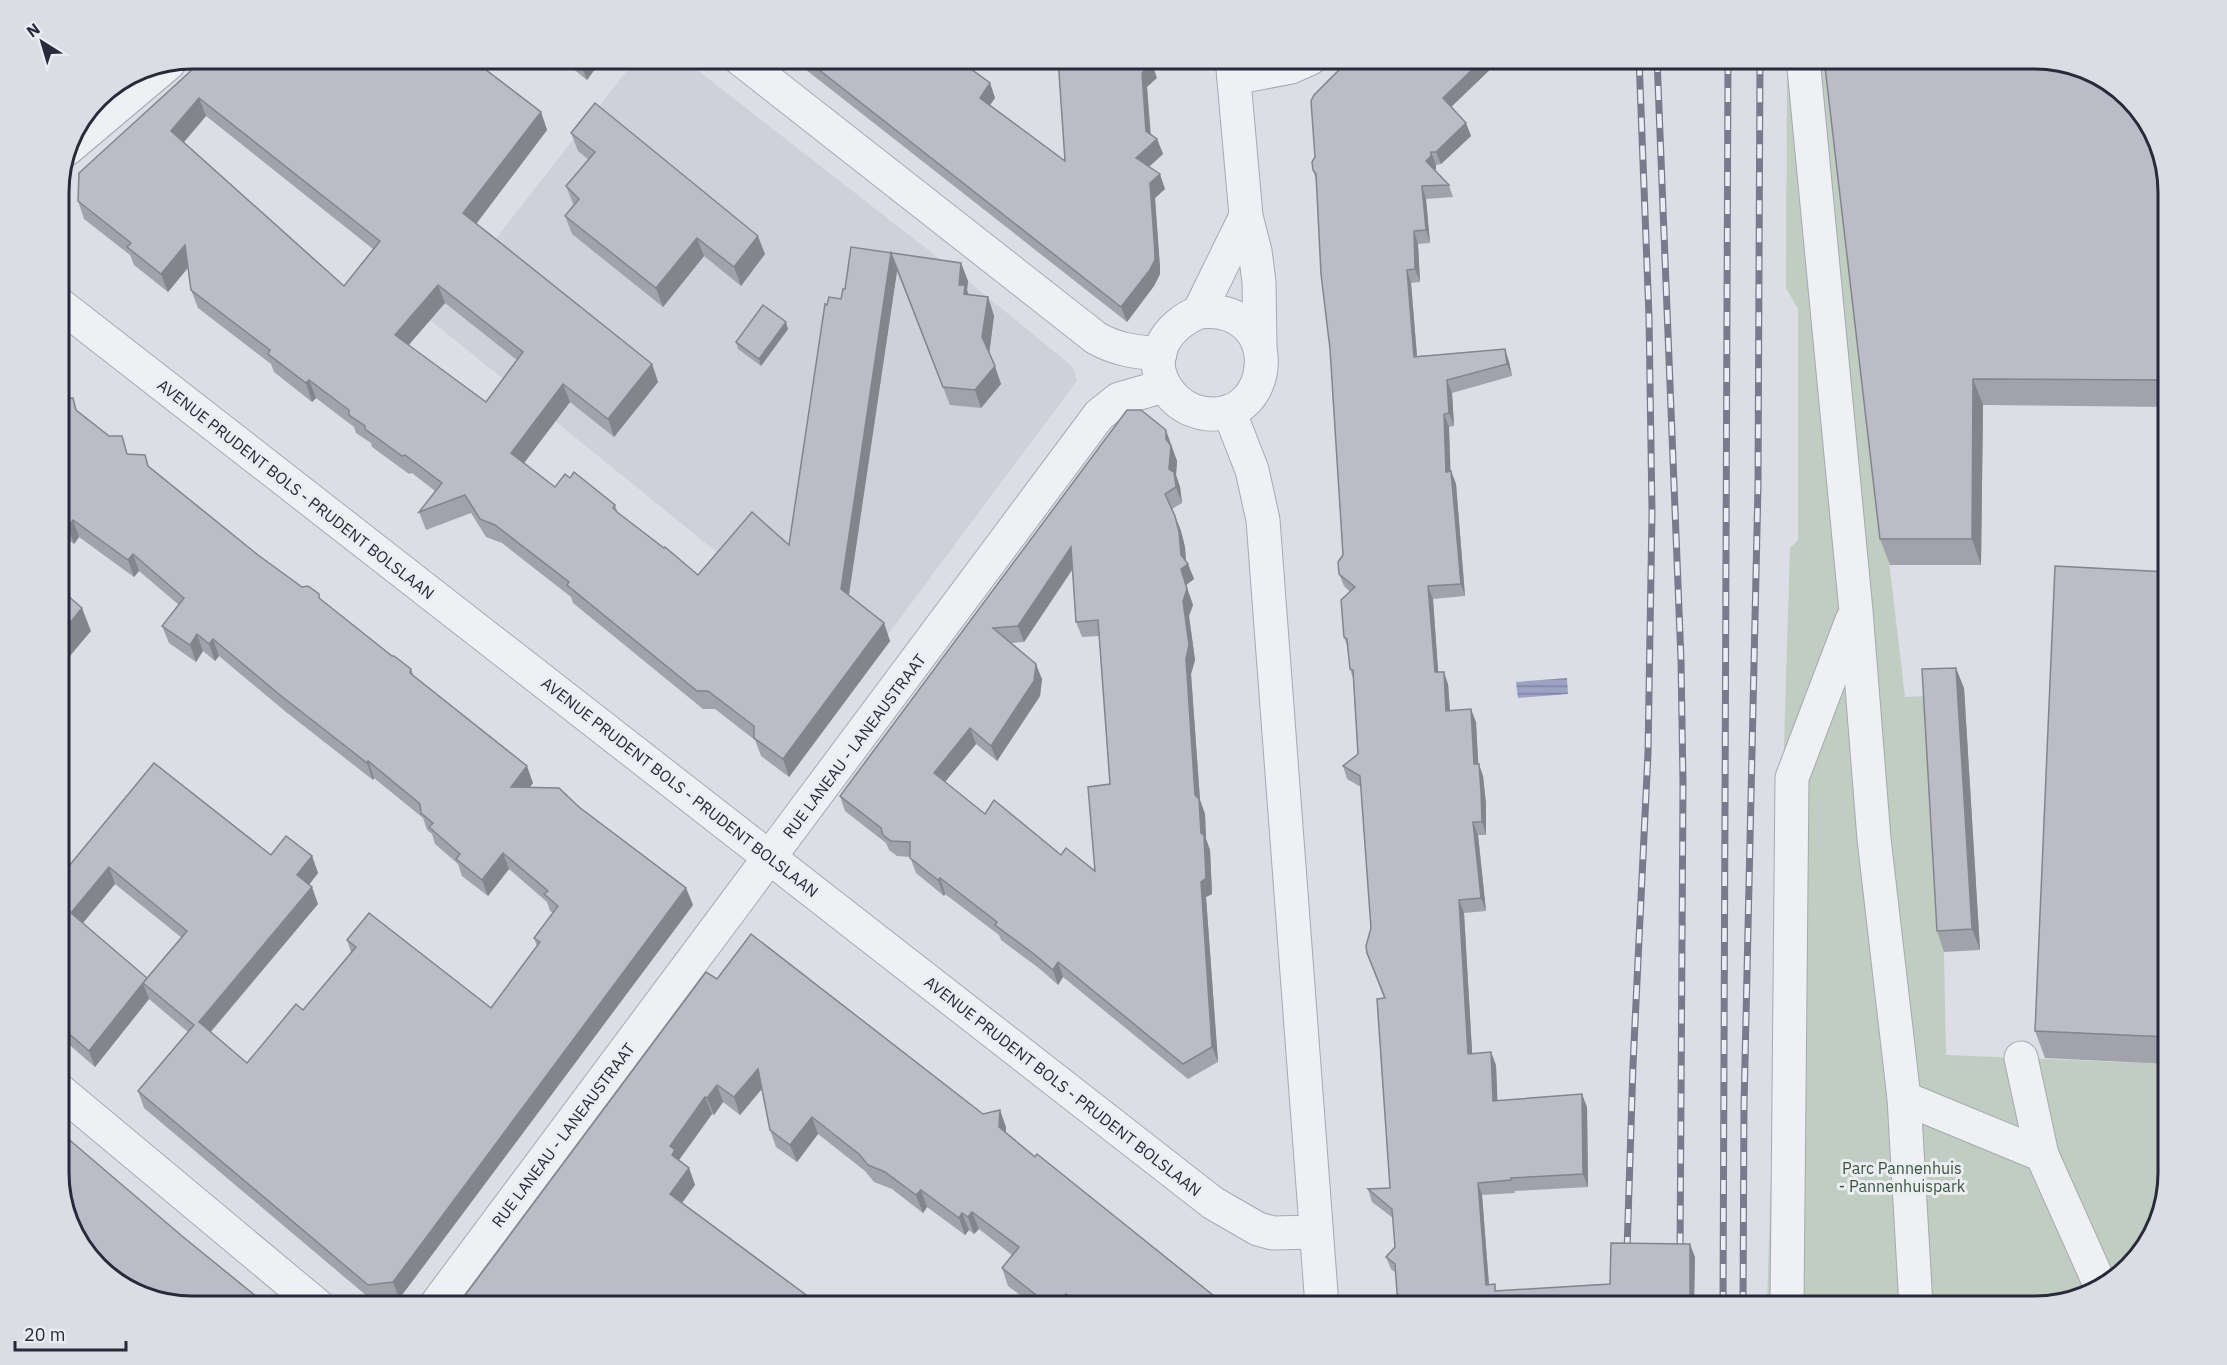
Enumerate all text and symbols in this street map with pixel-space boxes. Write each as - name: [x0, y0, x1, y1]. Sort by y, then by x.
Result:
- north arrow: [12, 12, 72, 72]
- text: N: [22, 19, 44, 41]
- street label: AVENUE PRUDENT BOLS - PRUDENT BOLSLAAN: [153, 375, 439, 603]
- street label: RUE LANEAU - LANEAUSTRAAT: [778, 650, 930, 842]
- street label: AVENUE PRUDENT BOLS - PRUDENT BOLSLAAN: [537, 673, 823, 901]
- street label: AVENUE PRUDENT BOLS - PRUDENT BOLSLAAN: [920, 972, 1206, 1200]
- street label: RUE LANEAU - LANEAUSTRAAT: [487, 1039, 639, 1231]
- park label: Parc Pannenhuis - Pannenhuispark: [1839, 1158, 1966, 1196]
- scale bar: [15, 1314, 126, 1352]
- text: 20 m: [24, 1323, 66, 1346]

